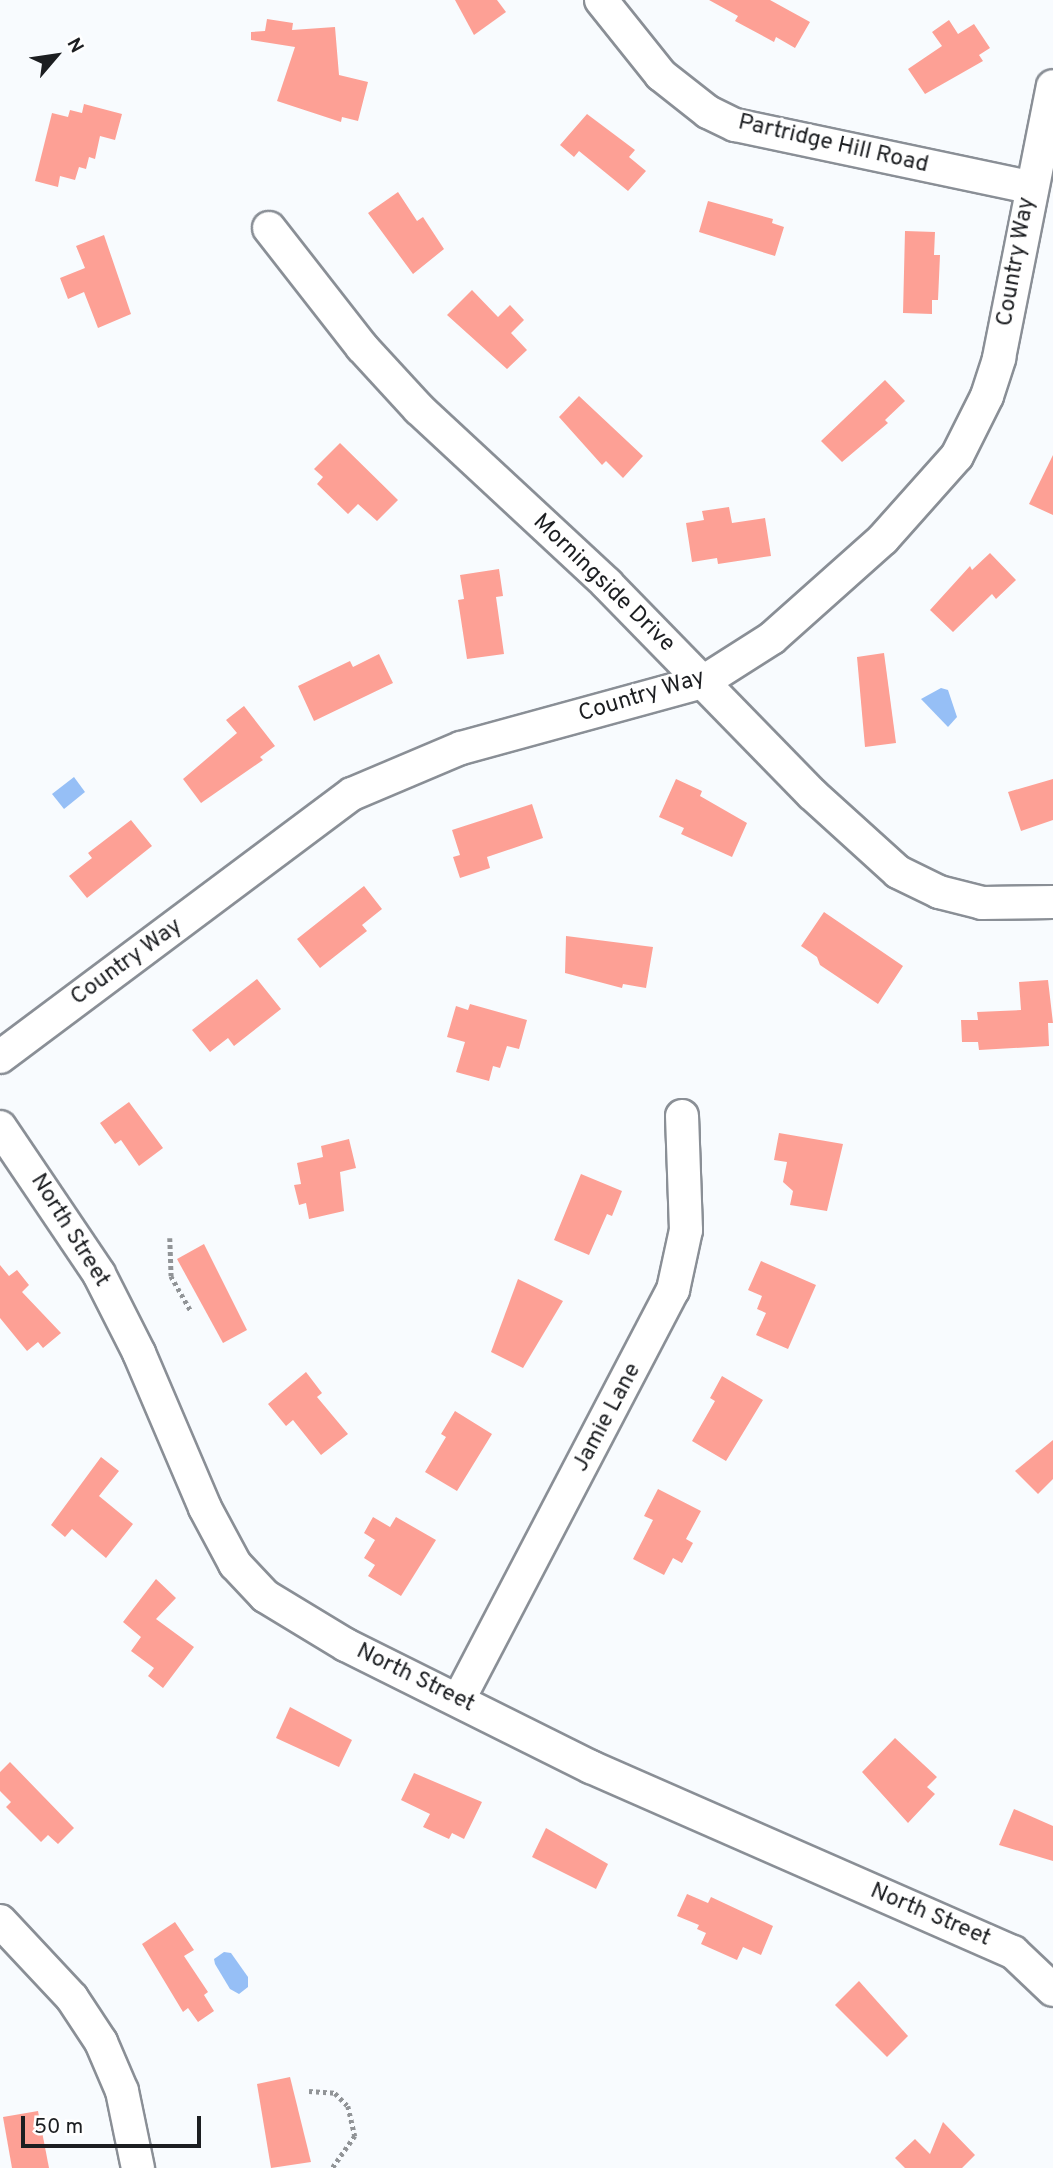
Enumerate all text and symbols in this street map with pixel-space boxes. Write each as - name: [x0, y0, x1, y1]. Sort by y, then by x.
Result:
- north arrow: [21, 21, 91, 91]
- text: N: [61, 34, 88, 58]
- street label: Partridge Hill Road: [735, 110, 931, 180]
- street label: Country Way: [992, 195, 1042, 329]
- street label: Morningside Drive: [526, 509, 680, 659]
- street label: Country Way: [575, 665, 709, 729]
- street label: Country Way: [66, 913, 188, 1013]
- street label: North Street: [23, 1169, 115, 1293]
- street label: Jamie Lane: [568, 1359, 648, 1477]
- street label: North Street: [351, 1638, 479, 1720]
- street label: North Street: [866, 1878, 994, 1954]
- scale bar: [24, 2102, 205, 2146]
- text: 50 m: [34, 2114, 83, 2141]

